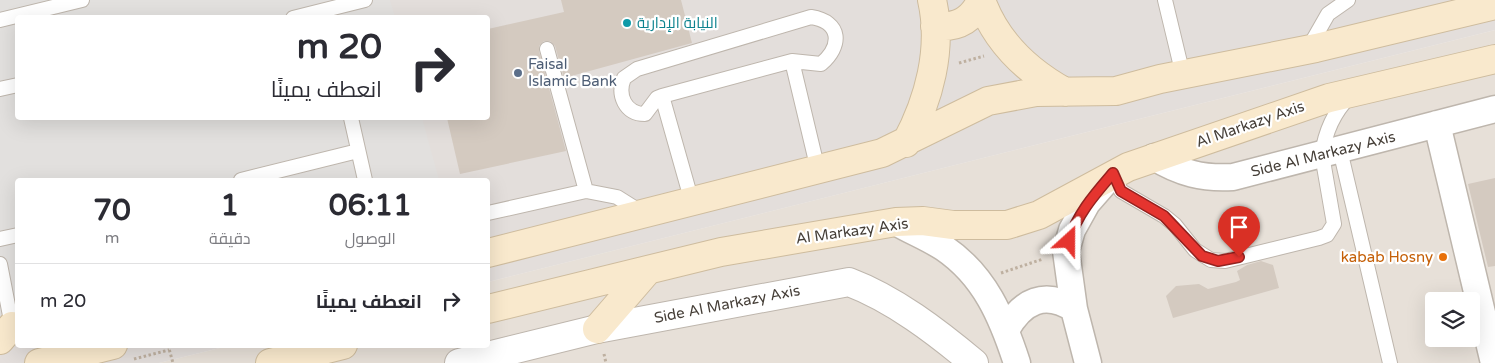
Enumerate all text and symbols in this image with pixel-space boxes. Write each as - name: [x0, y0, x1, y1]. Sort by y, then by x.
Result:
- place label: النيابة الإدارية: [637, 14, 718, 32]
- marker: النيابة الإدارية: [621, 17, 633, 29]
- text: 20 m: [297, 26, 382, 68]
- icon: right: [400, 35, 465, 100]
- place label: Faisal Islamic Bank: [528, 55, 617, 90]
- marker: Faisal Islamic Bank: [512, 67, 524, 79]
- text: انعطف يمينًا: [271, 77, 382, 103]
- street label: Al Markazy Axis: [1193, 97, 1307, 151]
- street label: Side Al Markazy Axis: [1249, 127, 1397, 181]
- text: 1: [220, 187, 239, 224]
- text: 06:11: [329, 187, 412, 224]
- text: 70: [93, 192, 131, 229]
- pin: [1218, 206, 1260, 257]
- icon: arrive: [1225, 213, 1253, 241]
- street label: Al Markazy Axis: [795, 214, 909, 248]
- position arrow: [1042, 214, 1094, 266]
- text: m: [105, 228, 119, 248]
- text: دقيقة: [209, 229, 251, 249]
- text: الوصول: [345, 229, 396, 249]
- place label: kabab Hosny: [1341, 248, 1433, 266]
- marker: kabab Hosny: [1437, 251, 1449, 263]
- street label: Side Al Markazy Axis: [653, 281, 801, 327]
- icon: right: [437, 287, 465, 315]
- text: 20 m: [40, 290, 86, 312]
- text: انعطف يمينًا: [316, 291, 422, 313]
- map controls: [1425, 292, 1480, 347]
- button: layers: [1425, 292, 1480, 347]

